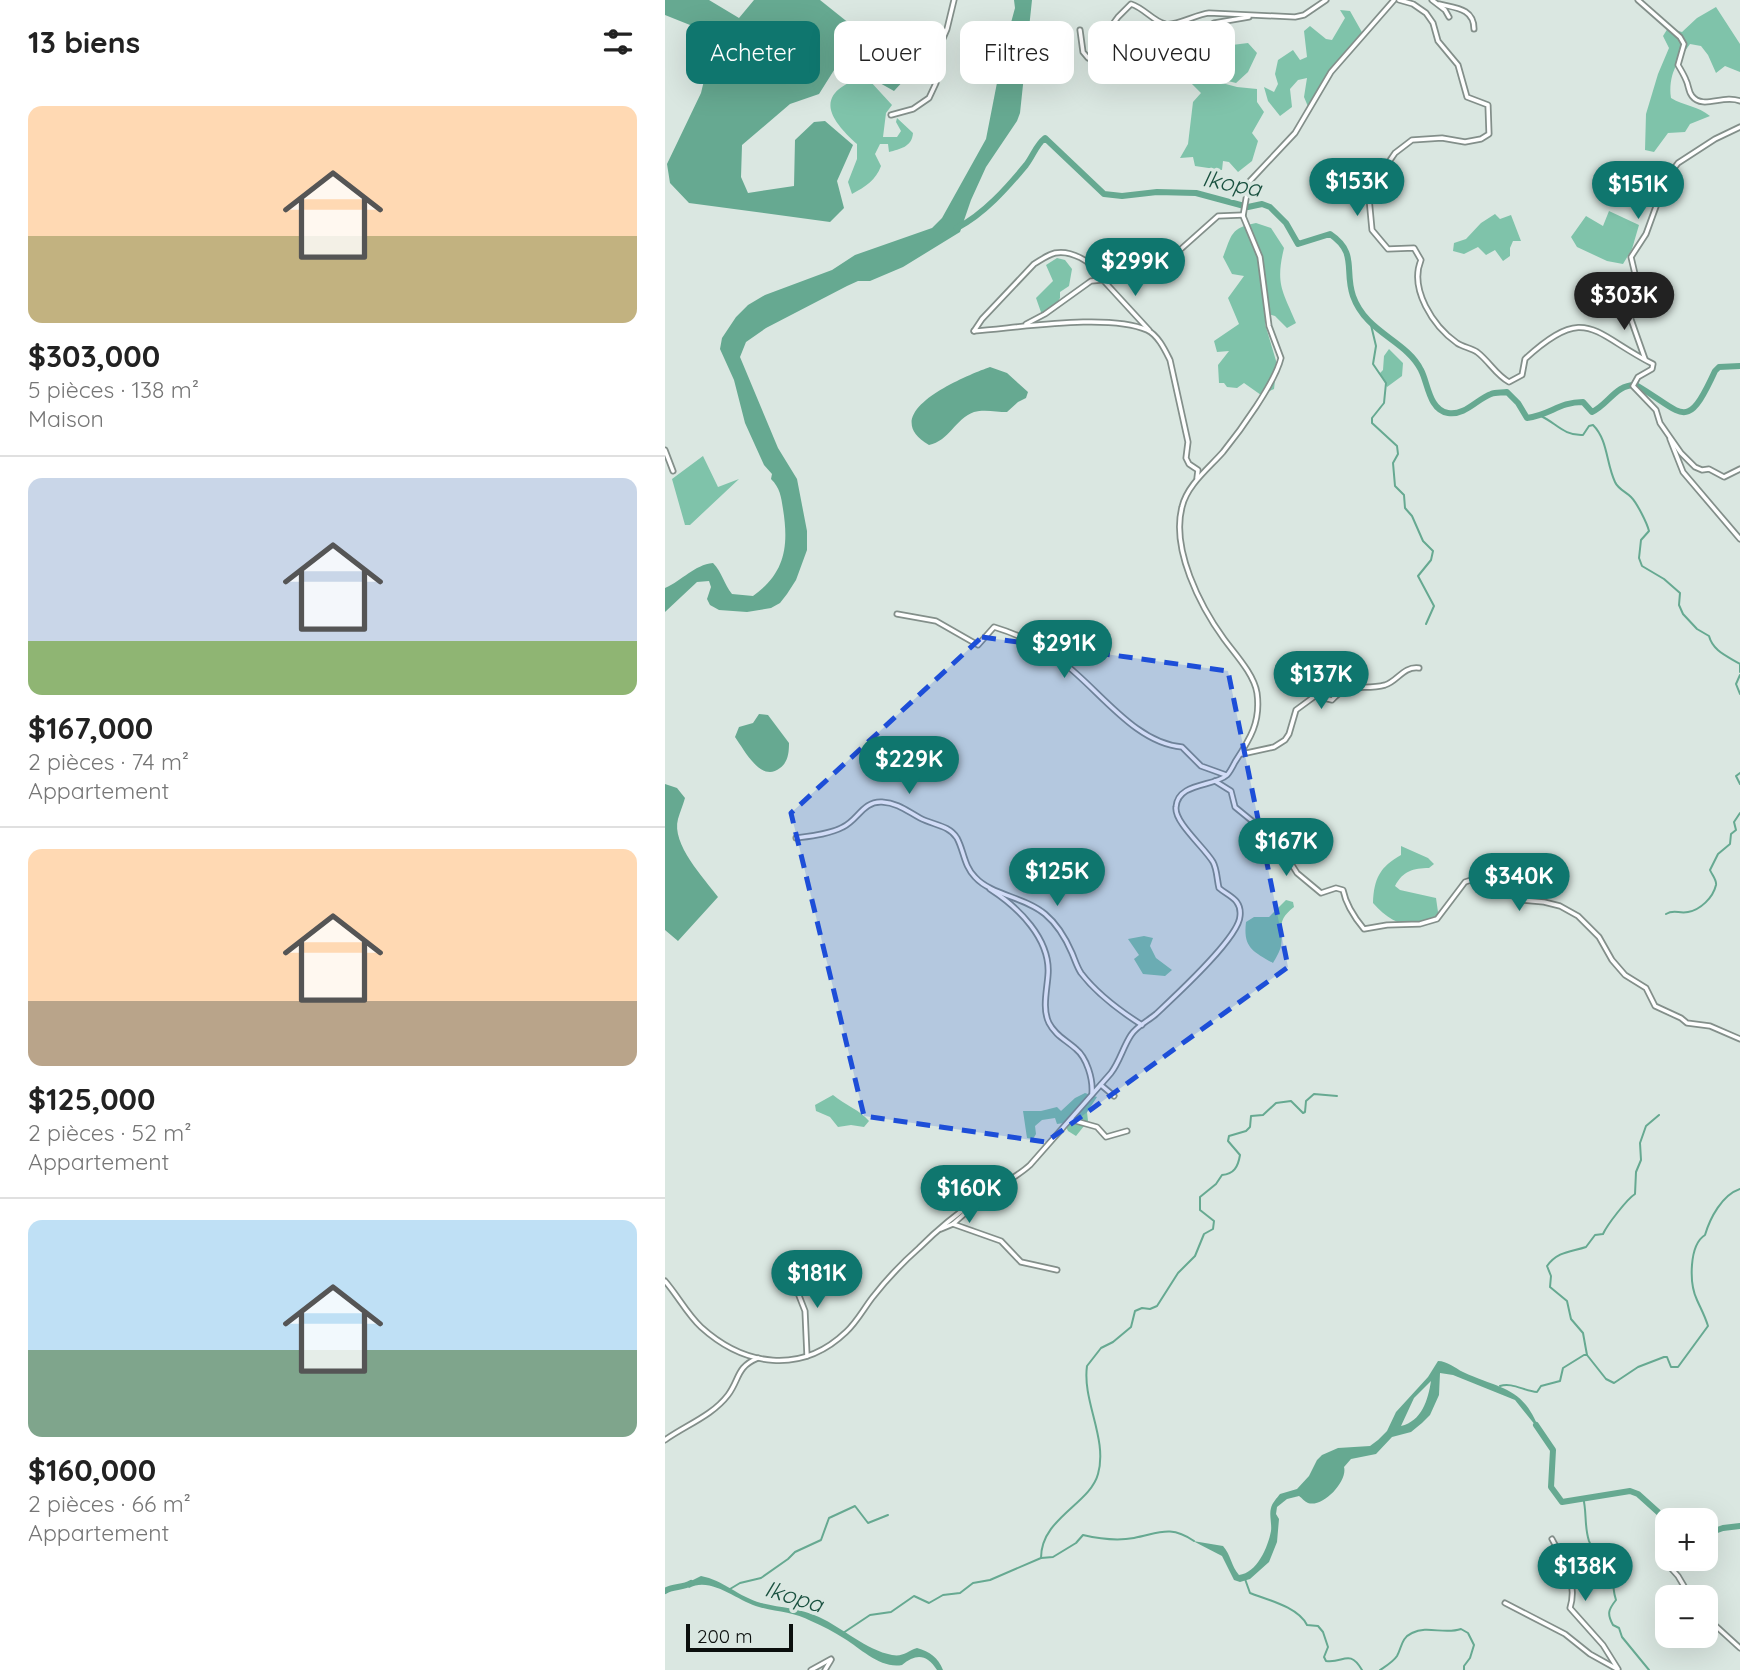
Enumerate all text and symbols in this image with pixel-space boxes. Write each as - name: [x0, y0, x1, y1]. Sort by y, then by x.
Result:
- chip: Acheter: [686, 21, 820, 84]
- chip: Louer: [834, 21, 946, 84]
- chip: Filtres: [960, 21, 1074, 84]
- chip: Nouveau: [1088, 21, 1235, 84]
- text: 13 biens: [28, 23, 140, 61]
- icon: filters: [599, 23, 637, 61]
- icon: home: [270, 152, 396, 278]
- pin: $153K: [1308, 158, 1406, 218]
- pin: $151K: [1589, 162, 1687, 221]
- water label: Ikopa: [1200, 163, 1265, 203]
- text: $153K: [1325, 166, 1389, 195]
- text: $151K: [1608, 169, 1668, 198]
- pin: $299K: [1086, 238, 1184, 298]
- text: $299K: [1101, 246, 1169, 275]
- pin: $303K: [1575, 272, 1673, 332]
- text: $303K: [1590, 280, 1658, 309]
- text: $303,000: [28, 337, 160, 375]
- text: 5 pièces · 138 m²: [28, 375, 199, 404]
- text: Maison: [28, 404, 104, 433]
- icon: home: [270, 524, 396, 650]
- pin: $291K: [1015, 620, 1113, 680]
- text: $291K: [1032, 628, 1096, 657]
- pin: $137K: [1272, 652, 1370, 711]
- text: $137K: [1290, 659, 1352, 688]
- text: $167,000: [28, 709, 153, 747]
- pin: $229K: [860, 736, 958, 796]
- text: $229K: [875, 744, 943, 773]
- text: 2 pièces · 74 m²: [28, 747, 189, 776]
- text: Appartement: [28, 776, 169, 805]
- pin: $167K: [1237, 818, 1335, 878]
- text: $167K: [1254, 826, 1318, 855]
- pin: $125K: [1008, 848, 1106, 908]
- pin: $340K: [1470, 853, 1568, 913]
- text: $125K: [1025, 856, 1089, 885]
- text: $340K: [1485, 861, 1553, 890]
- icon: home: [270, 895, 396, 1021]
- text: $125,000: [28, 1080, 155, 1118]
- text: 2 pièces · 52 m²: [28, 1118, 191, 1147]
- text: Appartement: [28, 1147, 169, 1176]
- pin: $160K: [920, 1166, 1018, 1225]
- text: $160K: [937, 1173, 1001, 1202]
- pin: $181K: [768, 1250, 866, 1310]
- text: $181K: [787, 1258, 847, 1287]
- icon: home: [270, 1266, 396, 1392]
- text: $160,000: [28, 1451, 156, 1489]
- text: 2 pièces · 66 m²: [28, 1489, 191, 1518]
- map controls: [1655, 1508, 1718, 1648]
- button: +: [1655, 1508, 1718, 1571]
- text: Appartement: [28, 1518, 169, 1547]
- pin: $138K: [1536, 1544, 1634, 1603]
- text: $138K: [1554, 1551, 1616, 1580]
- water label: Ikopa: [761, 1573, 828, 1619]
- button: −: [1655, 1585, 1718, 1648]
- scale bar: [686, 1621, 793, 1653]
- text: 200 m: [697, 1624, 753, 1648]

